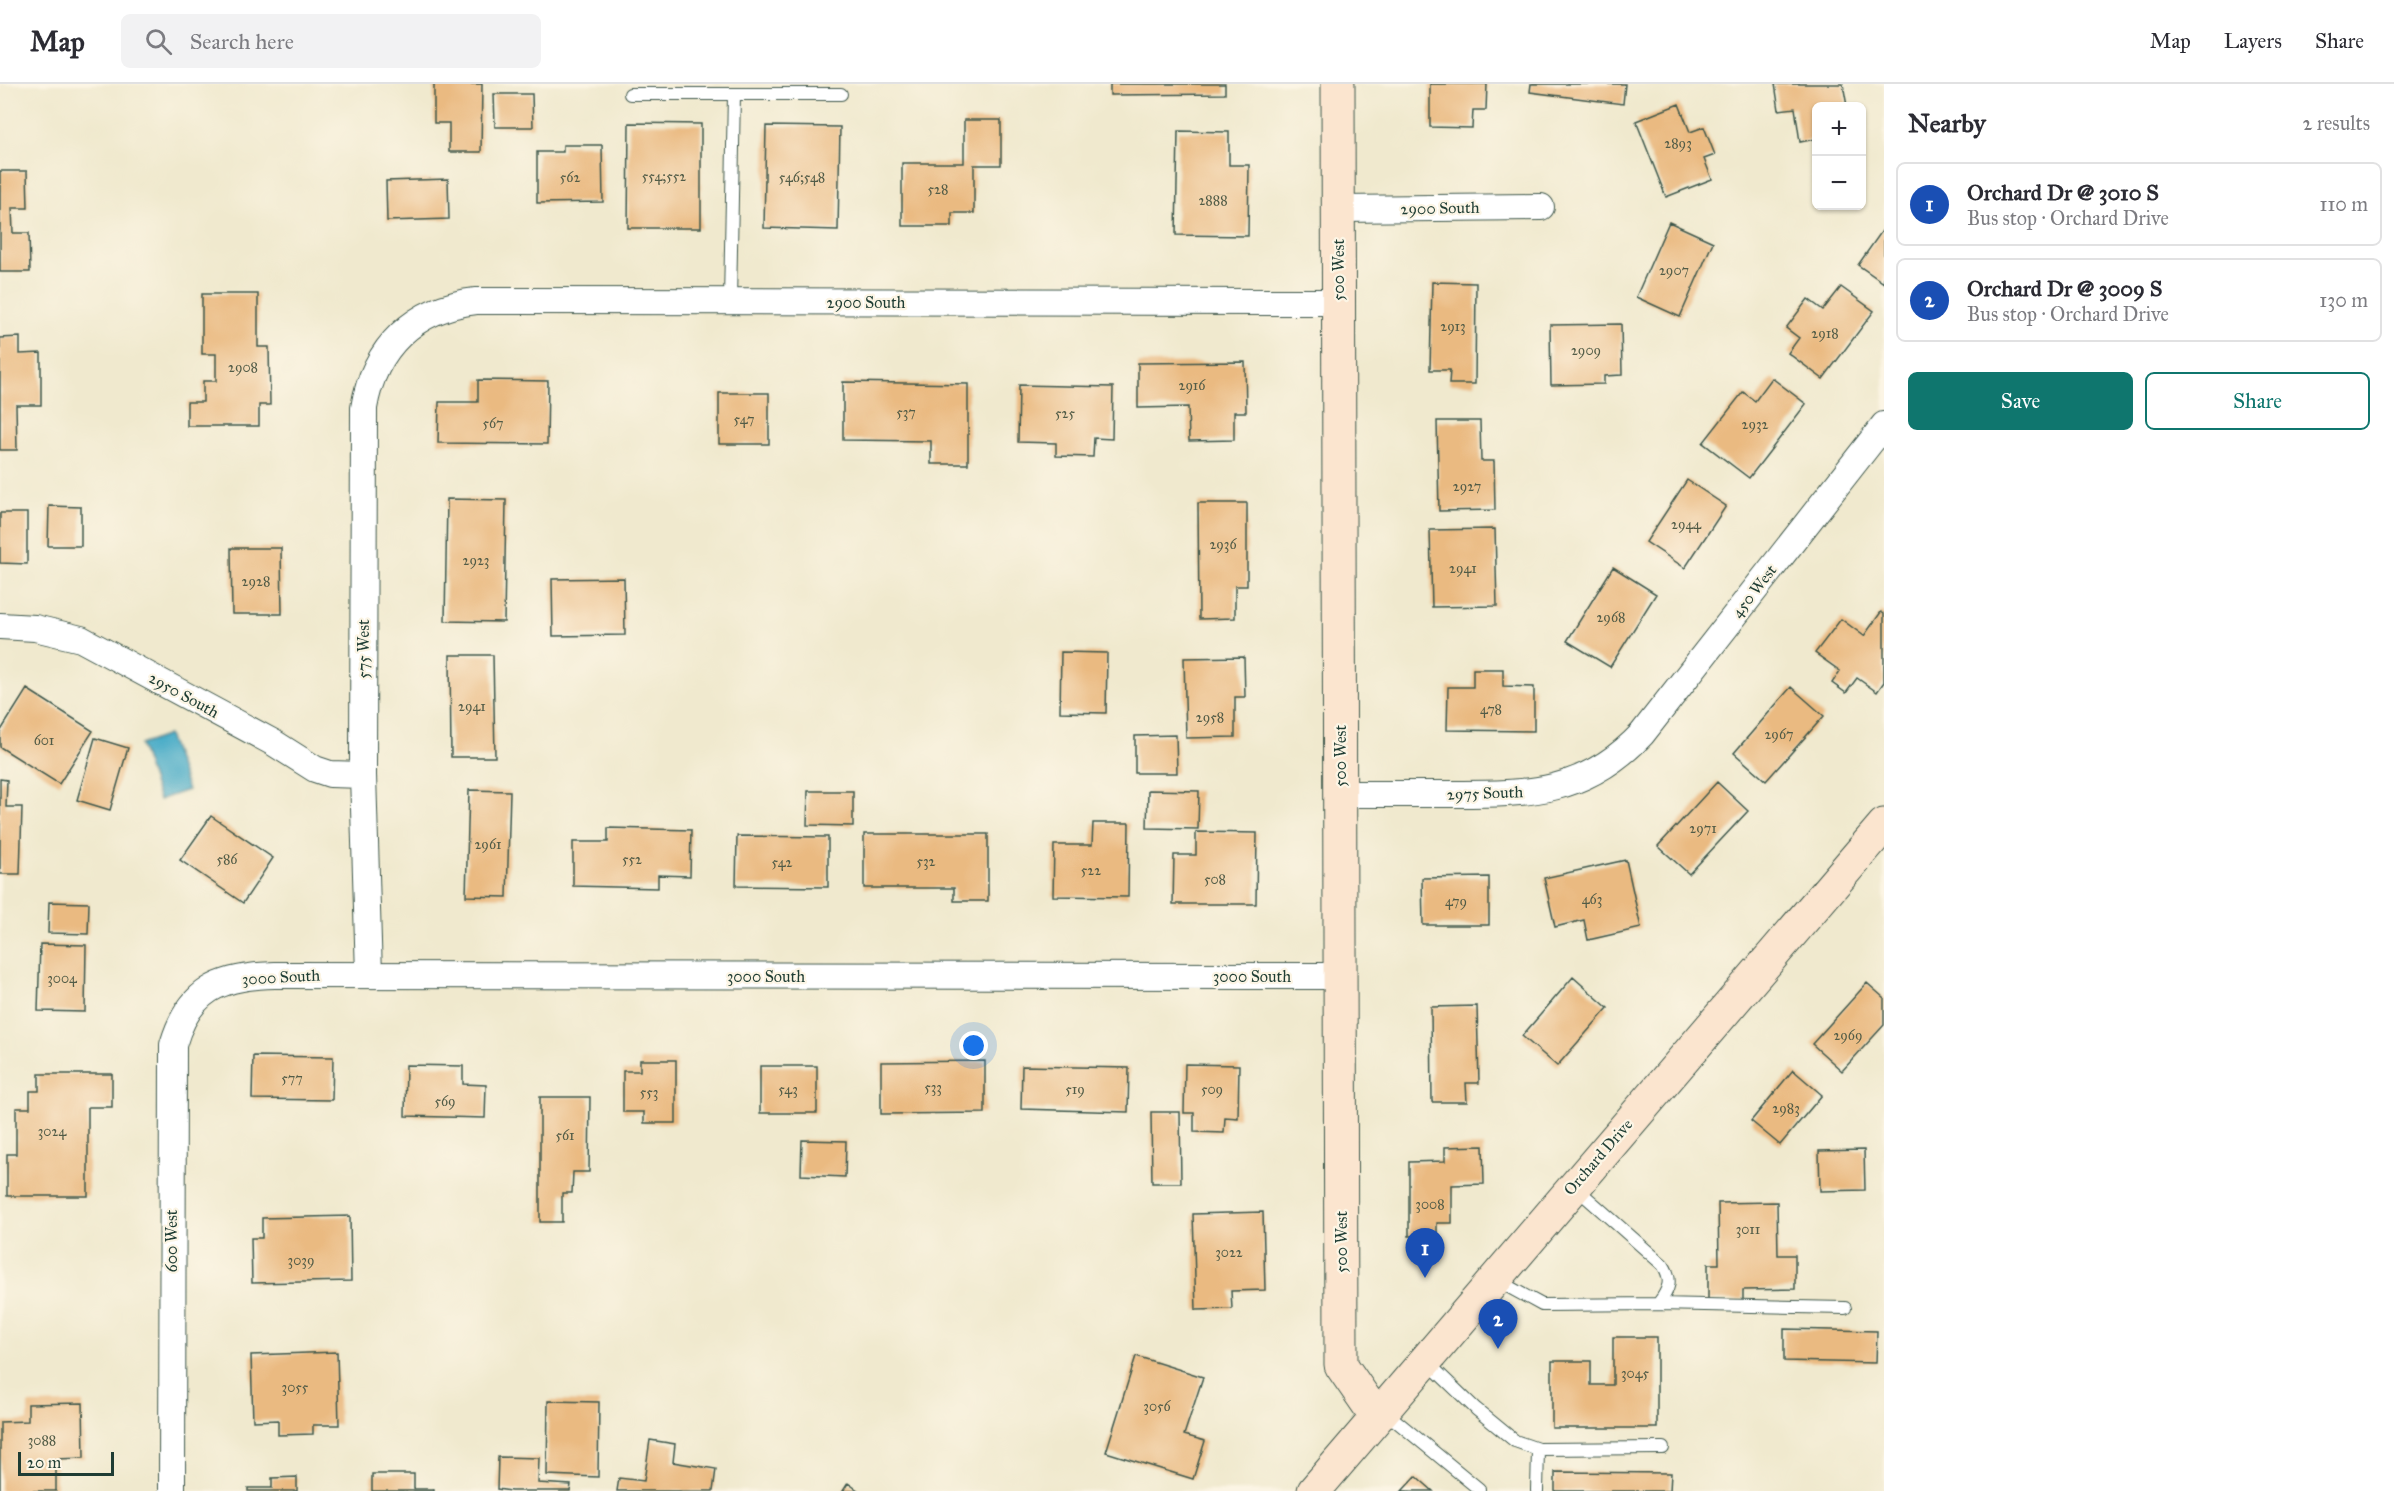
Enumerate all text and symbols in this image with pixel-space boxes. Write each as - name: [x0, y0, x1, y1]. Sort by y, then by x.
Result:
- search box: [121, 14, 541, 68]
- text: Map: [30, 24, 85, 59]
- icon: search: [142, 25, 175, 58]
- text: Search here: [190, 28, 294, 55]
- text: Map: [2150, 28, 2191, 54]
- text: Layers: [2224, 28, 2282, 54]
- text: Share: [2315, 28, 2364, 54]
- map controls: [1812, 102, 1866, 210]
- button: +: [1812, 102, 1866, 156]
- text: Nearby: [1908, 107, 1986, 139]
- text: 2 results: [2302, 111, 2370, 135]
- house number: 2893: [1664, 135, 1692, 152]
- button: −: [1812, 156, 1866, 210]
- house number: 554;552: [642, 168, 686, 185]
- house number: 562: [560, 169, 580, 186]
- house number: 546;548: [779, 169, 825, 186]
- text: Orchard Dr @ 3010 S: [1967, 179, 2159, 206]
- house number: 528: [928, 181, 948, 198]
- house number: 2888: [1198, 192, 1228, 209]
- text: 1: [1926, 192, 1933, 216]
- text: 110 m: [2320, 192, 2368, 216]
- street label: 2900 South: [1400, 198, 1480, 218]
- text: Bus stop · Orchard Drive: [1967, 206, 2169, 230]
- street label: 500 West: [1329, 239, 1348, 301]
- house number: 2907: [1659, 262, 1689, 279]
- text: Orchard Dr @ 3009 S: [1967, 275, 2162, 302]
- text: 2: [1925, 288, 1934, 312]
- text: 130 m: [2319, 288, 2368, 312]
- street label: 2900 South: [826, 293, 906, 312]
- text: Bus stop · Orchard Drive: [1967, 302, 2169, 326]
- house number: 2913: [1440, 318, 1466, 335]
- house number: 2918: [1811, 325, 1839, 342]
- house number: 2909: [1571, 342, 1601, 359]
- house number: 2908: [228, 359, 258, 376]
- button: Save: [1908, 372, 2133, 430]
- button: Share: [2145, 372, 2370, 430]
- house number: 2916: [1179, 377, 1206, 394]
- house number: 537: [896, 404, 916, 421]
- house number: 525: [1055, 405, 1075, 422]
- house number: 547: [734, 411, 754, 428]
- house number: 567: [482, 415, 504, 432]
- house number: 2932: [1742, 416, 1769, 433]
- house number: 2927: [1453, 478, 1481, 495]
- house number: 2944: [1671, 516, 1702, 533]
- house number: 2936: [1209, 536, 1237, 553]
- house number: 2923: [463, 552, 489, 569]
- house number: 2941: [1449, 560, 1477, 577]
- street label: 450 West: [1727, 561, 1781, 621]
- house number: 2928: [242, 573, 270, 590]
- house number: 2968: [1596, 609, 1626, 626]
- street label: 575 West: [354, 619, 373, 679]
- street label: 2950 South: [146, 668, 222, 722]
- house number: 2941: [458, 698, 486, 715]
- house number: 478: [1480, 701, 1502, 718]
- house number: 2958: [1196, 709, 1224, 726]
- street label: 500 West: [1331, 725, 1350, 787]
- house number: 2967: [1764, 726, 1794, 743]
- house number: 601: [34, 732, 55, 749]
- street label: 2975 South: [1447, 782, 1524, 804]
- house number: 2971: [1689, 820, 1717, 837]
- house number: 2961: [474, 836, 502, 853]
- house number: 586: [216, 851, 238, 868]
- house number: 552: [622, 851, 642, 868]
- house number: 532: [916, 853, 936, 870]
- house number: 542: [772, 854, 793, 871]
- house number: 522: [1081, 862, 1101, 879]
- house number: 508: [1204, 871, 1226, 888]
- house number: 463: [1582, 891, 1602, 908]
- house number: 479: [1445, 893, 1467, 910]
- street label: 3000 South: [241, 965, 321, 989]
- street label: 3000 South: [727, 967, 805, 986]
- street label: 3000 South: [1213, 967, 1291, 986]
- house number: 3004: [47, 970, 78, 987]
- house number: 2969: [1833, 1027, 1863, 1044]
- your location: [959, 1031, 988, 1060]
- house number: 577: [281, 1070, 303, 1087]
- house number: 533: [924, 1079, 942, 1096]
- house number: 543: [778, 1081, 798, 1098]
- house number: 519: [1065, 1081, 1085, 1098]
- house number: 509: [1201, 1081, 1223, 1098]
- house number: 553: [640, 1084, 658, 1101]
- house number: 569: [434, 1093, 456, 1110]
- house number: 2983: [1772, 1100, 1800, 1117]
- street label: Orchard Drive: [1560, 1115, 1637, 1199]
- house number: 3024: [38, 1123, 67, 1140]
- house number: 561: [555, 1127, 575, 1144]
- house number: 3008: [1415, 1196, 1445, 1213]
- street label: 600 West: [162, 1209, 181, 1272]
- street label: 500 West: [1332, 1211, 1351, 1273]
- house number: 3011: [1736, 1221, 1761, 1238]
- pin: 1: [1406, 1228, 1444, 1278]
- house number: 3022: [1215, 1244, 1243, 1261]
- house number: 3039: [288, 1252, 314, 1269]
- pin: 2: [1478, 1300, 1518, 1349]
- house number: 3045: [1621, 1365, 1650, 1382]
- house number: 3055: [282, 1379, 309, 1396]
- house number: 3056: [1143, 1398, 1172, 1415]
- house number: 3088: [28, 1432, 56, 1449]
- scale bar: [18, 1449, 114, 1476]
- text: 20 m: [27, 1453, 61, 1472]

